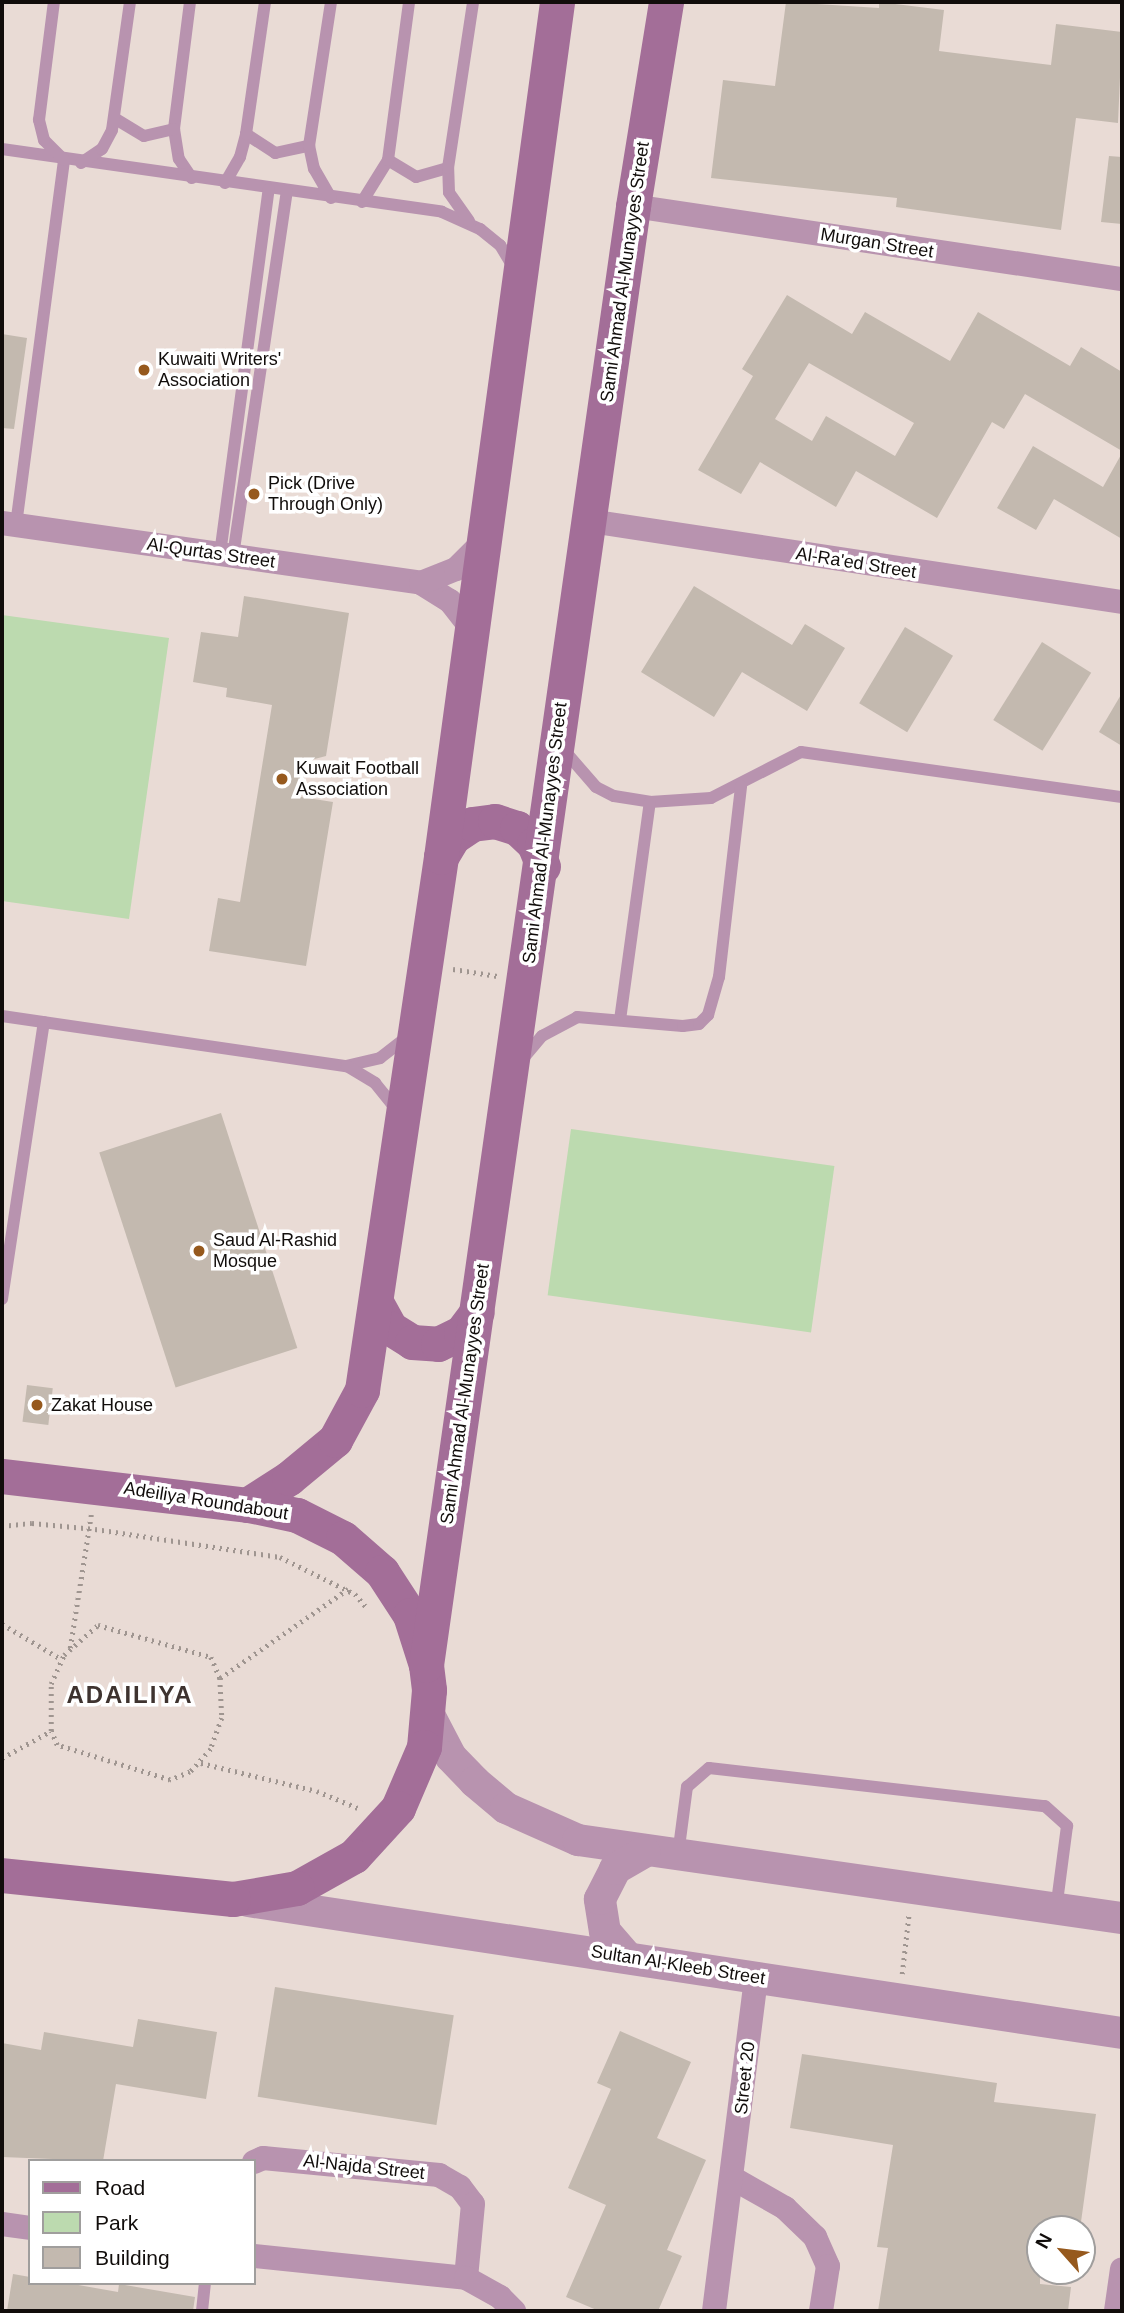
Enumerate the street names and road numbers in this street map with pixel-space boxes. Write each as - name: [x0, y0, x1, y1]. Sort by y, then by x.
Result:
- street label: Sami Ahmad Al-Munayyes Street: [596, 139, 654, 405]
- street label: Murgan Street: [819, 223, 935, 263]
- street label: Al-Qurtas Street: [146, 533, 276, 573]
- street label: Al-Ra'ed Street: [794, 543, 918, 583]
- street label: Sami Ahmad Al-Munayyes Street: [518, 700, 572, 966]
- street label: Sami Ahmad Al-Munayyes Street: [436, 1261, 494, 1527]
- street label: Adeiliya Roundabout: [122, 1477, 290, 1525]
- street label: Sultan Al-Kleeb Street: [589, 1940, 767, 1990]
- street label: Street 20: [730, 2041, 760, 2115]
- street label: Al-Najda Street: [302, 2150, 426, 2184]

